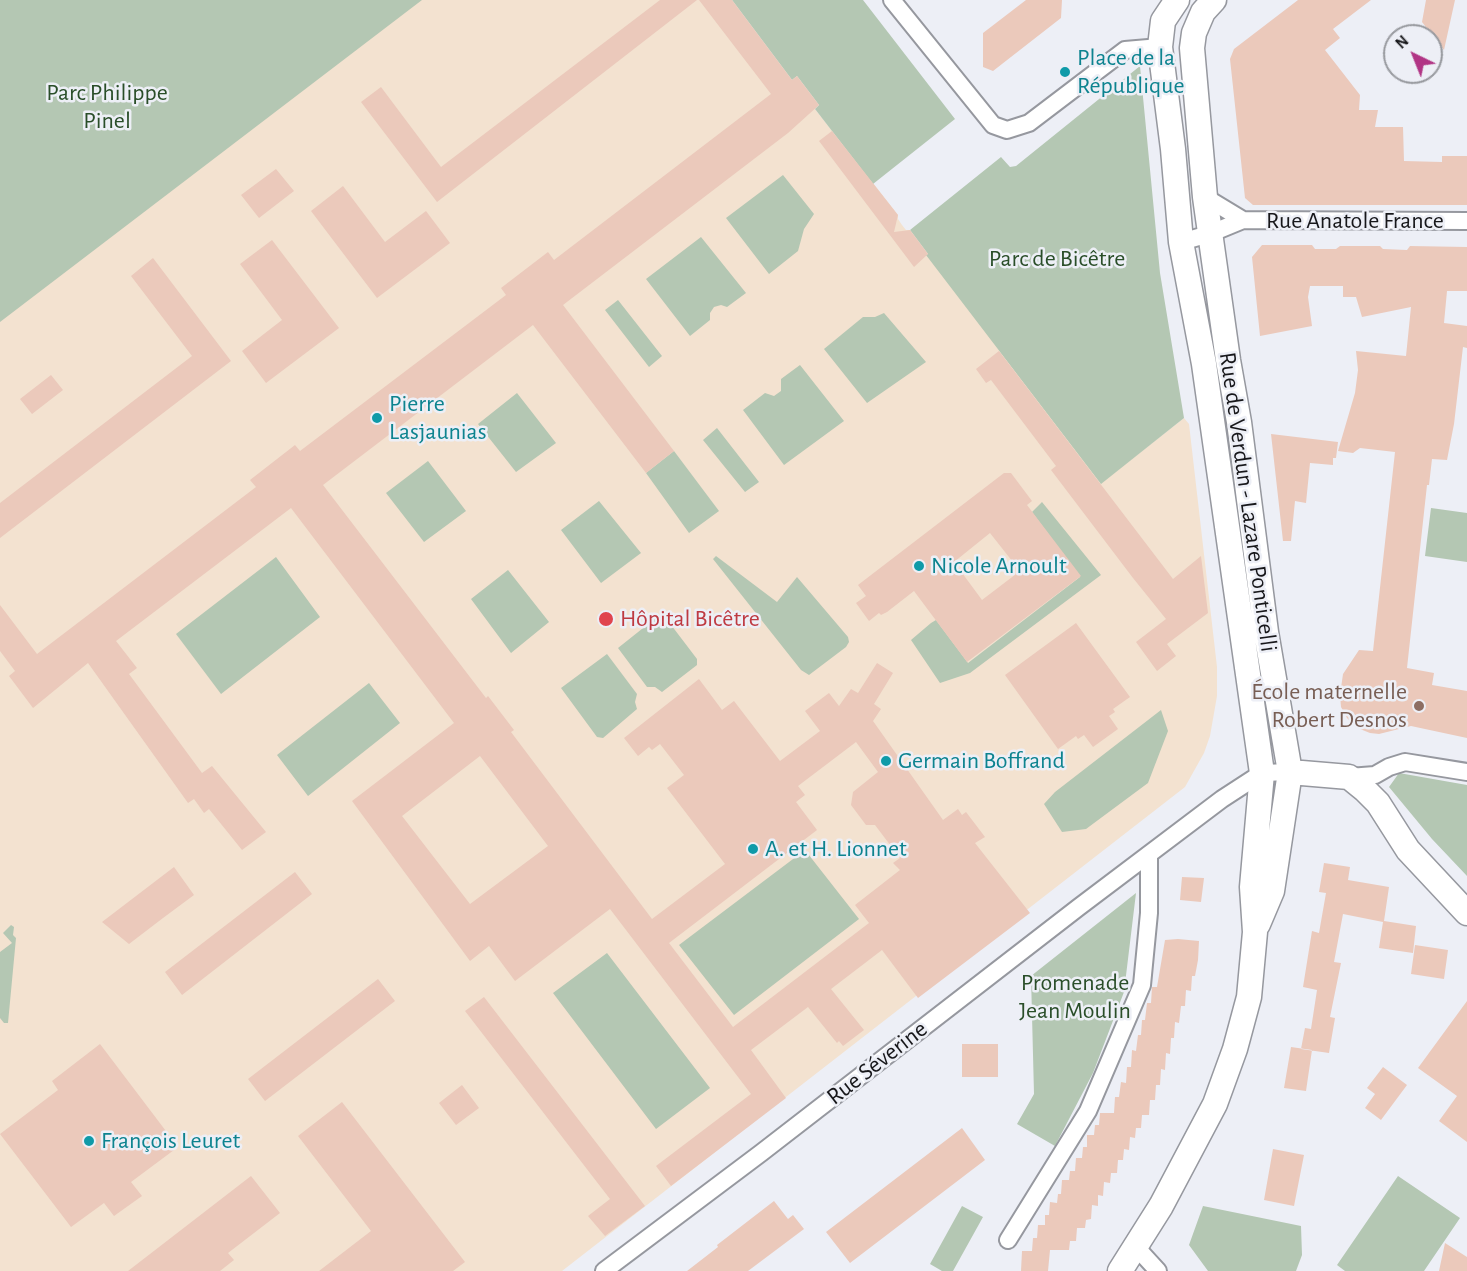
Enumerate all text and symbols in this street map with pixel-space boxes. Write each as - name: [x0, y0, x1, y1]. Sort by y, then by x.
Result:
- north arrow: [1383, 24, 1443, 84]
- text: N: [1393, 33, 1412, 52]
- place label: Place de la République: [1077, 44, 1185, 100]
- marker: Place de la République: [1058, 65, 1072, 79]
- park label: Parc Philippe Pinel: [46, 79, 168, 135]
- street label: Rue Anatole France: [1266, 207, 1444, 235]
- park label: Parc de Bicêtre: [989, 245, 1125, 273]
- street label: Rue de Verdun - Lazare Ponticelli: [1213, 350, 1283, 654]
- place label: Pierre Lasjaunias: [389, 390, 487, 446]
- marker: Pierre Lasjaunias: [370, 411, 384, 425]
- place label: Nicole Arnoult: [931, 552, 1067, 580]
- marker: Nicole Arnoult: [912, 559, 926, 573]
- place label: Hôpital Bicêtre: [620, 605, 760, 633]
- marker: Hôpital Bicêtre: [597, 610, 615, 628]
- place label: École maternelle Robert Desnos: [1251, 678, 1407, 734]
- marker: École maternelle Robert Desnos: [1412, 699, 1426, 713]
- place label: Germain Boffrand: [898, 747, 1065, 775]
- marker: Germain Boffrand: [879, 754, 893, 768]
- place label: A. et H. Lionnet: [765, 835, 907, 863]
- marker: A. et H. Lionnet: [746, 842, 760, 856]
- park label: Promenade Jean Moulin: [1019, 969, 1131, 1025]
- street label: Rue Séverine: [821, 1015, 933, 1111]
- place label: François Leuret: [101, 1127, 240, 1155]
- marker: François Leuret: [82, 1134, 96, 1148]

